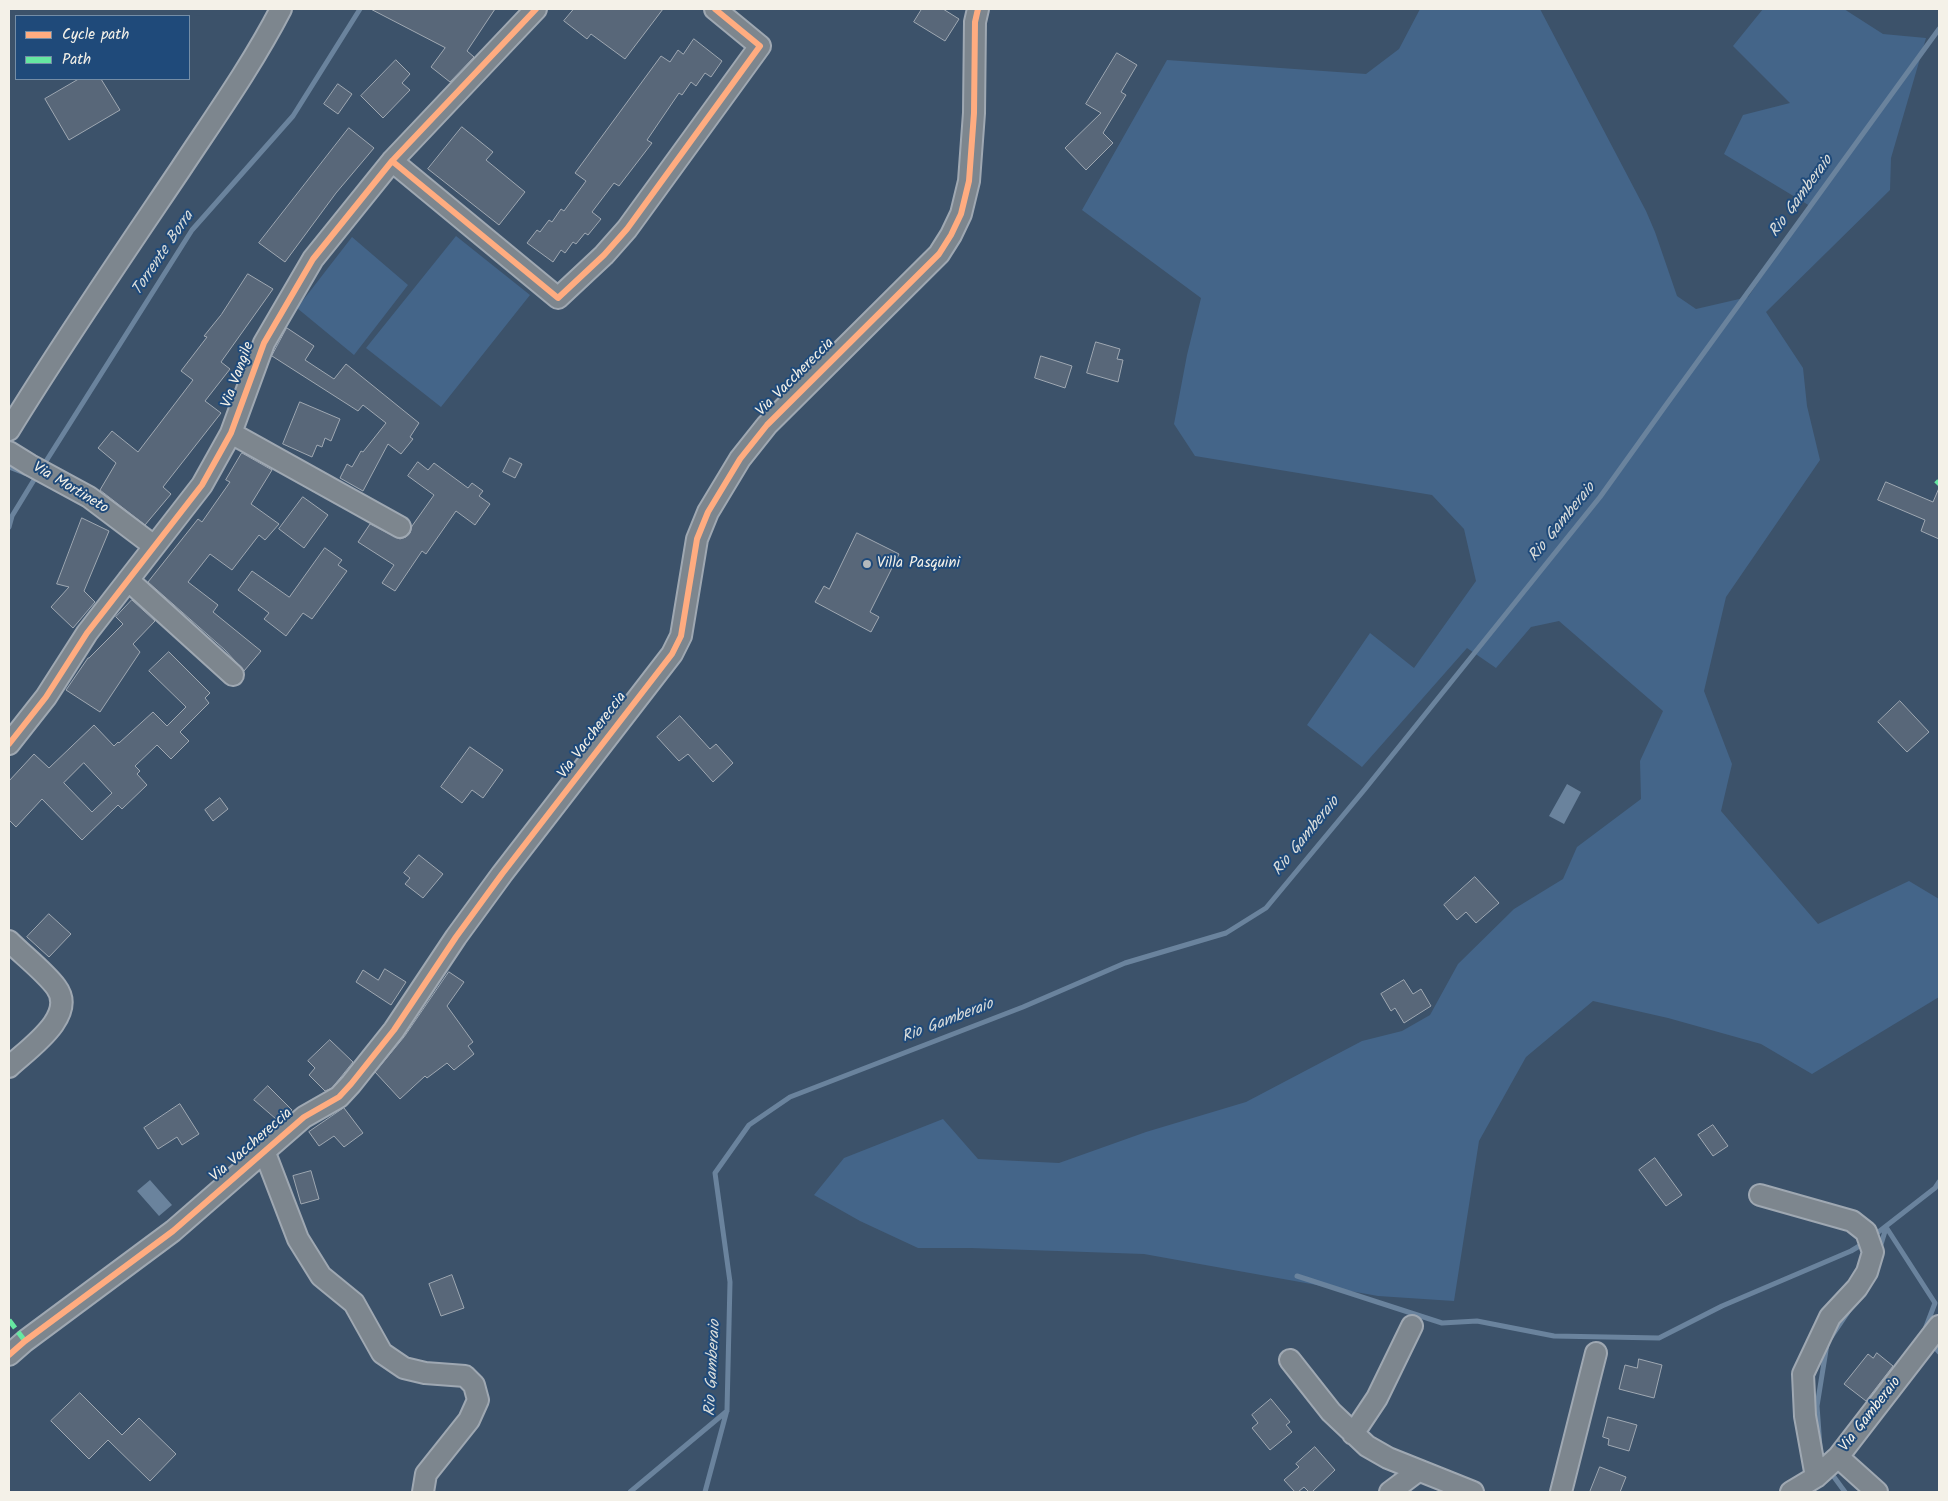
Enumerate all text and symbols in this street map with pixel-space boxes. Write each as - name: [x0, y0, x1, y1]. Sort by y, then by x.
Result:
- legend: [15, 15, 190, 80]
- text: Cycle path: [62, 23, 129, 47]
- text: Path: [62, 48, 91, 72]
- water label: Rio Gamberaio: [1766, 152, 1838, 242]
- water label: Torrente Borra: [129, 208, 199, 300]
- street label: Via Vacchereccia: [753, 335, 839, 421]
- street label: Via Vangile: [219, 340, 259, 410]
- street label: Via Mortineto: [29, 459, 111, 519]
- water label: Rio Gamberaio: [1525, 480, 1601, 566]
- place label: Villa Pasquini: [877, 555, 960, 573]
- marker: Villa Pasquini: [861, 558, 873, 570]
- street label: Via Vacchereccia: [555, 689, 631, 783]
- water label: Rio Gamberaio: [1269, 794, 1345, 880]
- water label: Rio Gamberaio: [900, 996, 996, 1048]
- street label: Via Vacchereccia: [207, 1105, 297, 1187]
- water label: Rio Gamberaio: [702, 1319, 726, 1417]
- street label: Via Gamberaio: [1836, 1374, 1906, 1456]

